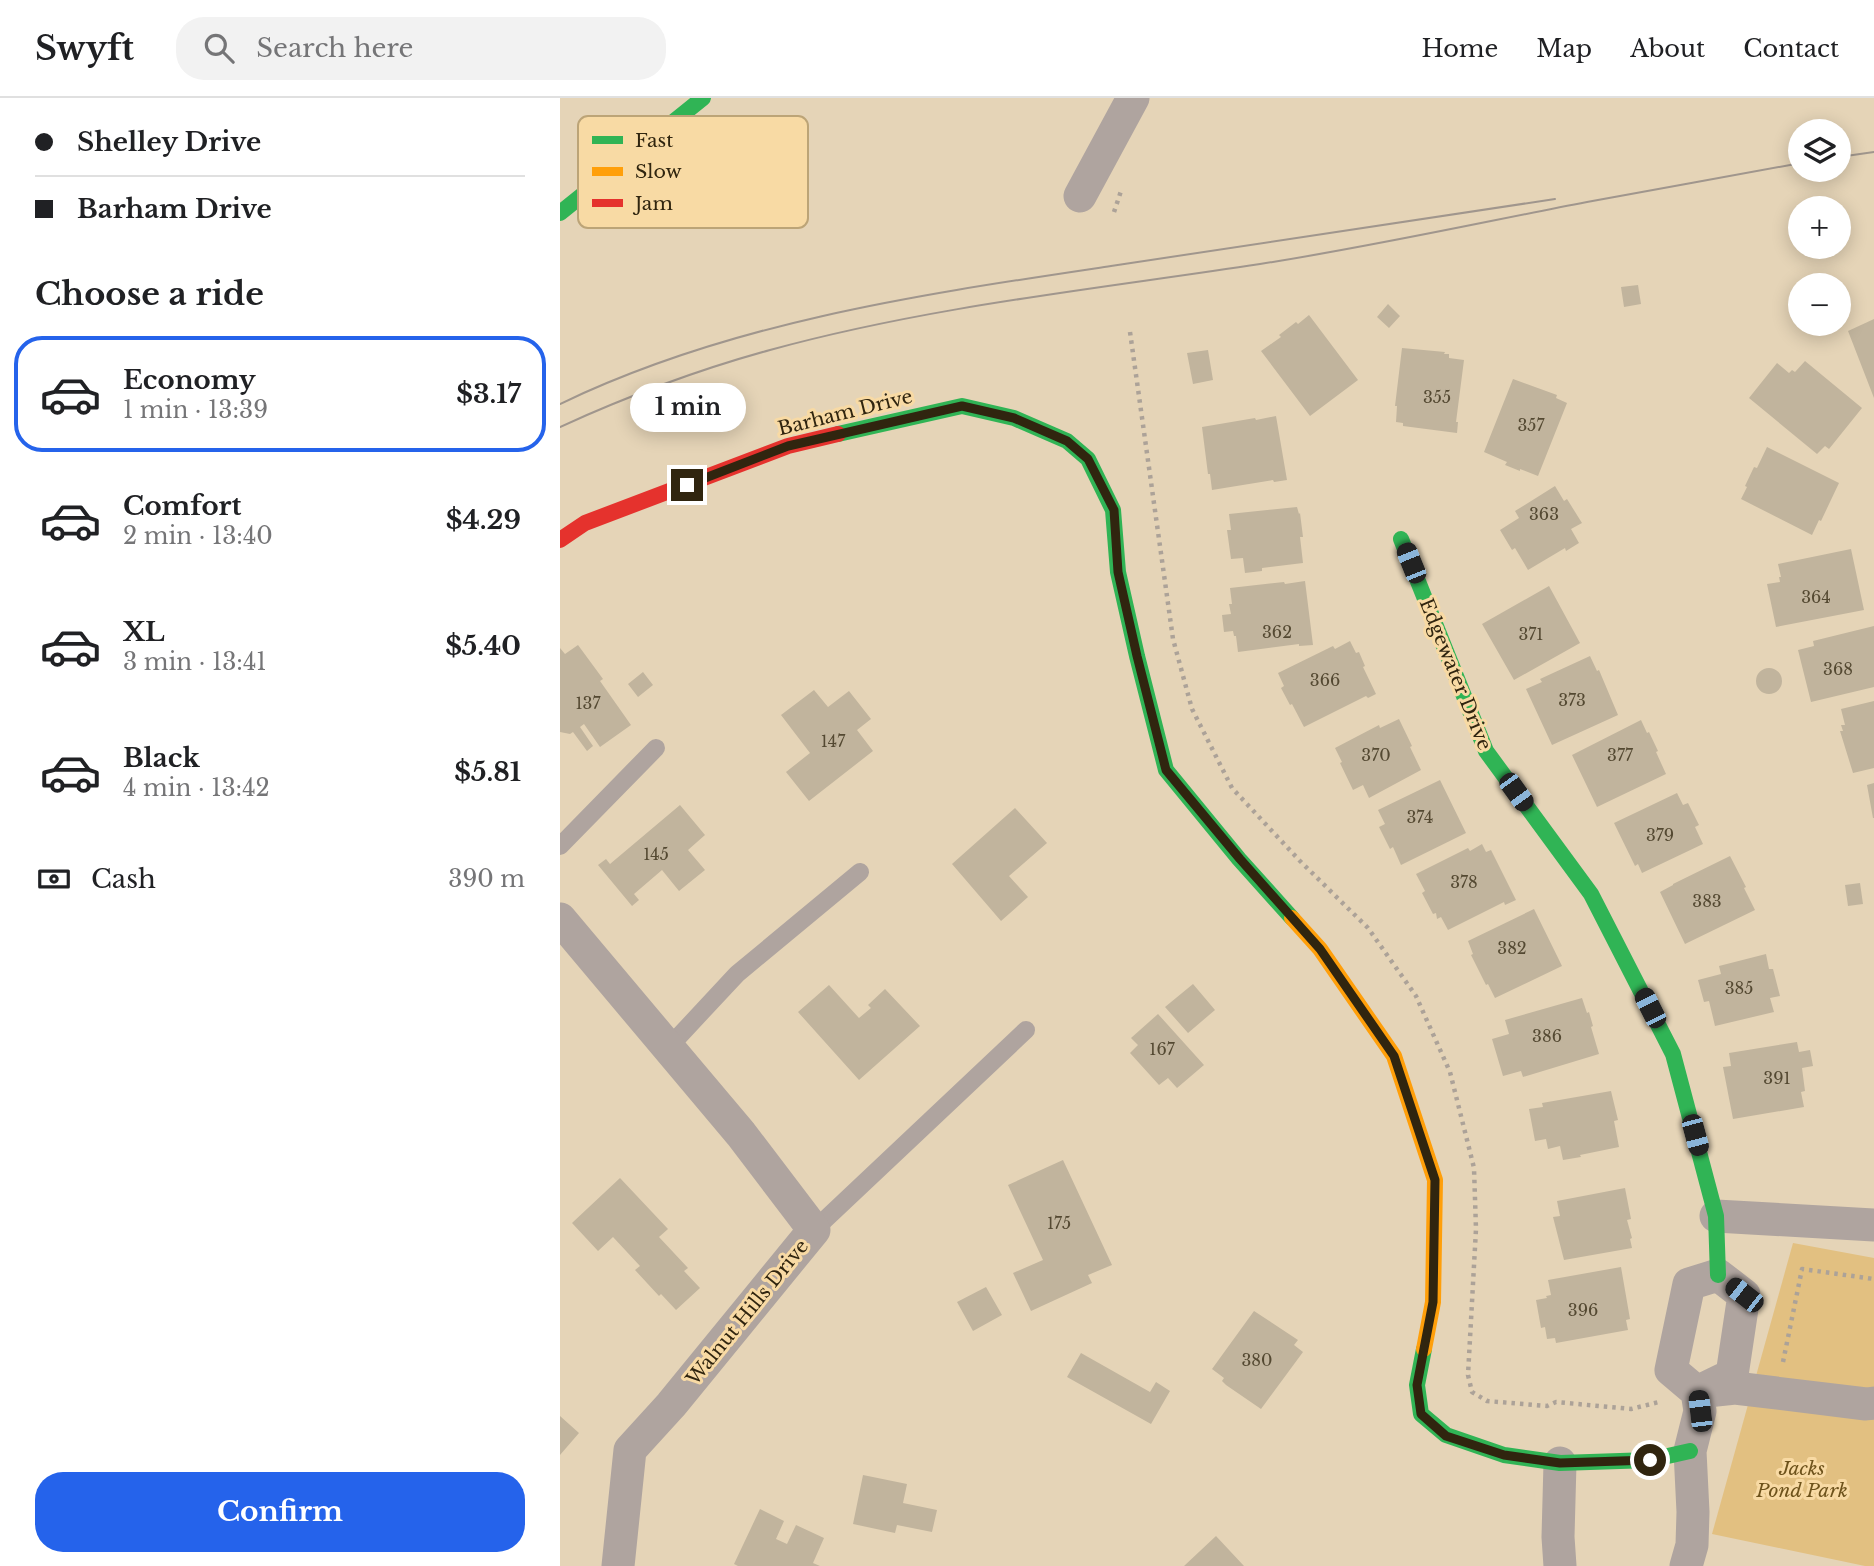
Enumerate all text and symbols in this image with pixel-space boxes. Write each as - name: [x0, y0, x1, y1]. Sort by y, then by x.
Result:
- search box: [176, 17, 666, 80]
- text: Swyft: [35, 28, 134, 69]
- icon: search: [200, 29, 238, 67]
- text: Search here: [256, 32, 414, 64]
- text: Home: [1422, 34, 1498, 63]
- text: Map: [1536, 34, 1592, 63]
- text: About: [1630, 34, 1705, 63]
- text: Contact: [1743, 34, 1839, 63]
- legend: [578, 116, 808, 228]
- map controls: [1788, 119, 1851, 336]
- button: layers: [1788, 119, 1851, 182]
- text: Shelley Drive: [77, 126, 261, 158]
- text: Fast: [635, 129, 674, 152]
- text: Slow: [635, 160, 682, 183]
- text: Jam: [632, 192, 673, 215]
- text: Barham Drive: [77, 193, 272, 225]
- button: +: [1788, 196, 1851, 259]
- button: −: [1788, 273, 1851, 336]
- text: Choose a ride: [35, 274, 264, 314]
- icon: car: [39, 363, 102, 426]
- text: Economy: [123, 364, 256, 396]
- text: $3.17: [456, 378, 521, 410]
- callout: 1 min: [629, 384, 745, 432]
- street label: Barham Drive: [775, 385, 915, 440]
- house number: 355: [1423, 387, 1451, 407]
- text: 1 min: [655, 393, 721, 421]
- text: 1 min · 13:39: [123, 396, 268, 424]
- house number: 357: [1518, 415, 1545, 435]
- route end: [671, 469, 703, 501]
- icon: car: [39, 489, 102, 552]
- text: Comfort: [123, 490, 241, 522]
- text: $4.29: [446, 504, 521, 536]
- house number: 363: [1529, 504, 1559, 524]
- text: 2 min · 13:40: [123, 522, 273, 550]
- car: [1394, 540, 1429, 586]
- house number: 364: [1801, 587, 1831, 607]
- street label: Edgewater Drive: [1415, 595, 1496, 753]
- icon: car: [39, 615, 102, 678]
- text: XL: [123, 616, 165, 648]
- house number: 362: [1262, 622, 1292, 642]
- house number: 371: [1518, 624, 1544, 644]
- text: $5.40: [445, 630, 521, 662]
- text: 3 min · 13:41: [123, 648, 267, 676]
- house number: 368: [1823, 659, 1853, 679]
- house number: 366: [1310, 670, 1340, 690]
- house number: 373: [1558, 690, 1586, 710]
- house number: 137: [575, 693, 601, 713]
- house number: 147: [821, 731, 846, 751]
- icon: car: [39, 741, 102, 804]
- text: Black: [123, 742, 200, 774]
- house number: 370: [1361, 745, 1391, 765]
- house number: 377: [1607, 745, 1634, 765]
- text: $5.81: [454, 756, 521, 788]
- car: [1496, 769, 1537, 815]
- text: 4 min · 13:42: [123, 774, 270, 802]
- house number: 374: [1407, 807, 1433, 827]
- house number: 379: [1646, 825, 1674, 845]
- house number: 145: [643, 844, 669, 864]
- icon: cash: [35, 860, 73, 898]
- text: Cash: [91, 863, 156, 895]
- text: 390 m: [448, 865, 525, 893]
- house number: 378: [1450, 872, 1478, 892]
- house number: 383: [1692, 891, 1722, 911]
- house number: 382: [1497, 938, 1527, 958]
- house number: 385: [1725, 978, 1753, 998]
- car: [1632, 985, 1669, 1031]
- house number: 386: [1532, 1026, 1562, 1046]
- house number: 167: [1149, 1039, 1176, 1059]
- house number: 391: [1763, 1068, 1791, 1088]
- car: [1680, 1112, 1711, 1158]
- house number: 175: [1047, 1213, 1071, 1233]
- street label: Walnut Hills Drive: [681, 1235, 813, 1391]
- car: [1721, 1274, 1768, 1316]
- house number: 396: [1568, 1300, 1598, 1320]
- house number: 380: [1242, 1350, 1272, 1370]
- car: [1688, 1389, 1713, 1433]
- route start: [1634, 1444, 1666, 1476]
- park label: Jacks Pond Park: [1755, 1457, 1848, 1502]
- button: Confirm: [35, 1472, 525, 1552]

